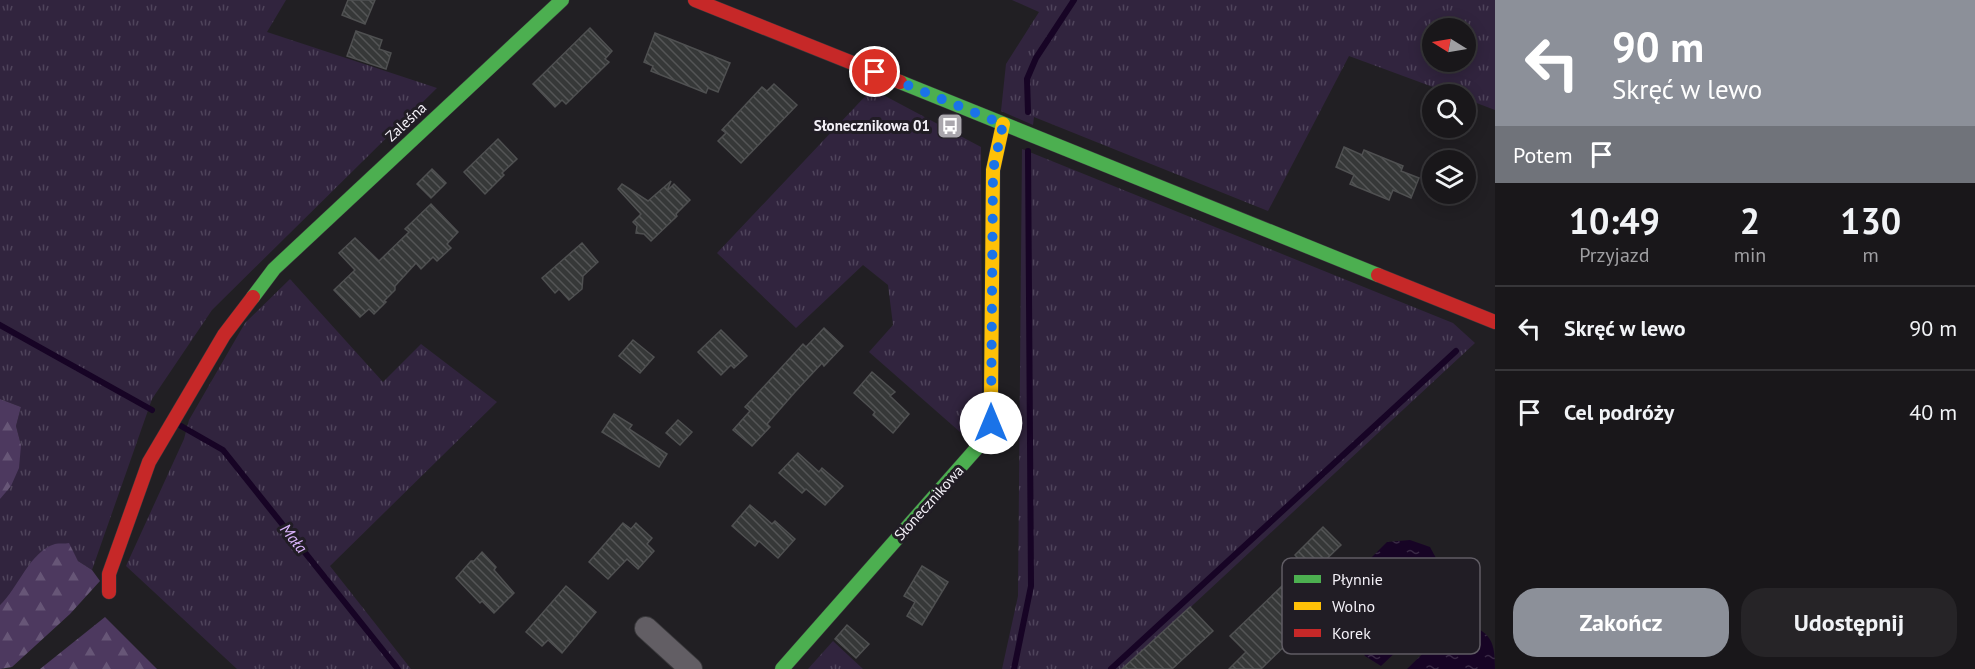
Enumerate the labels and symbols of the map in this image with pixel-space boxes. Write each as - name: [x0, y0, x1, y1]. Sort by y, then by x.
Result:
- north arrow: [1422, 18, 1476, 72]
- pin: [849, 46, 900, 97]
- street label: Zaleśna: [381, 98, 430, 145]
- bus stop icon: Słonecznikowa 01: [935, 111, 965, 141]
- place label: Słonecznikowa 01: [814, 116, 930, 135]
- position arrow: [959, 391, 1023, 455]
- street label: Słonecznikowa: [890, 461, 967, 544]
- water label: Mała: [276, 519, 312, 557]
- legend: [1282, 558, 1480, 654]
- text: Płynnie: [1332, 569, 1383, 589]
- text: Wolno: [1332, 596, 1375, 616]
- text: Korek: [1332, 623, 1371, 643]

